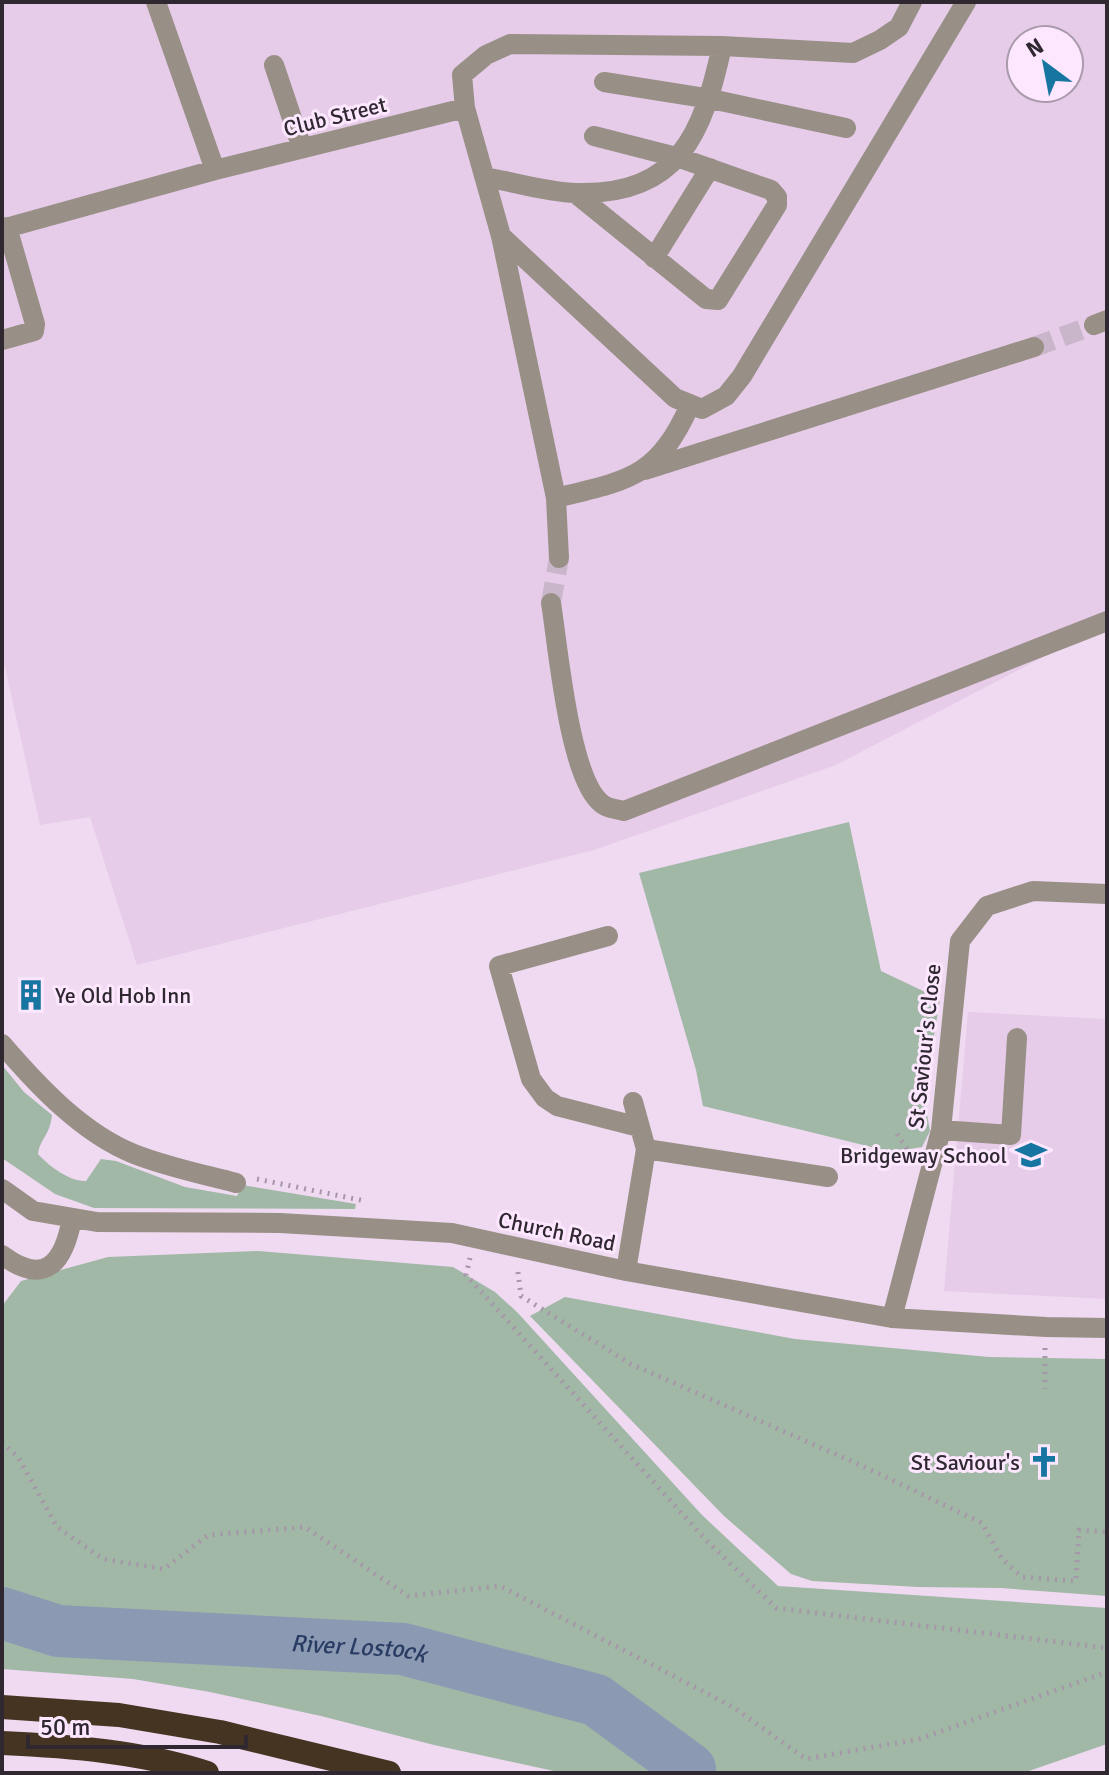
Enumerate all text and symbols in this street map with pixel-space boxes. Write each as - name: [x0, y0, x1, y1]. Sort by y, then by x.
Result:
- north arrow: [1005, 24, 1085, 104]
- text: N: [1021, 32, 1048, 63]
- street label: Club Street: [281, 91, 390, 142]
- street label: St Saviour's Close: [902, 962, 947, 1130]
- building icon: Ye Old Hob Inn: [14, 978, 48, 1012]
- place label: Ye Old Hob Inn: [55, 982, 191, 1009]
- school or university icon: Bridgeway School: [1014, 1138, 1048, 1172]
- place label: Bridgeway School: [840, 1142, 1007, 1169]
- street label: Church Road: [496, 1206, 618, 1257]
- church icon: St Saviour's: [1027, 1445, 1061, 1479]
- place label: St Saviour's: [911, 1449, 1020, 1476]
- water label: River Lostock: [290, 1628, 432, 1670]
- scale bar: [28, 1699, 246, 1749]
- text: 50 m: [40, 1712, 90, 1742]

